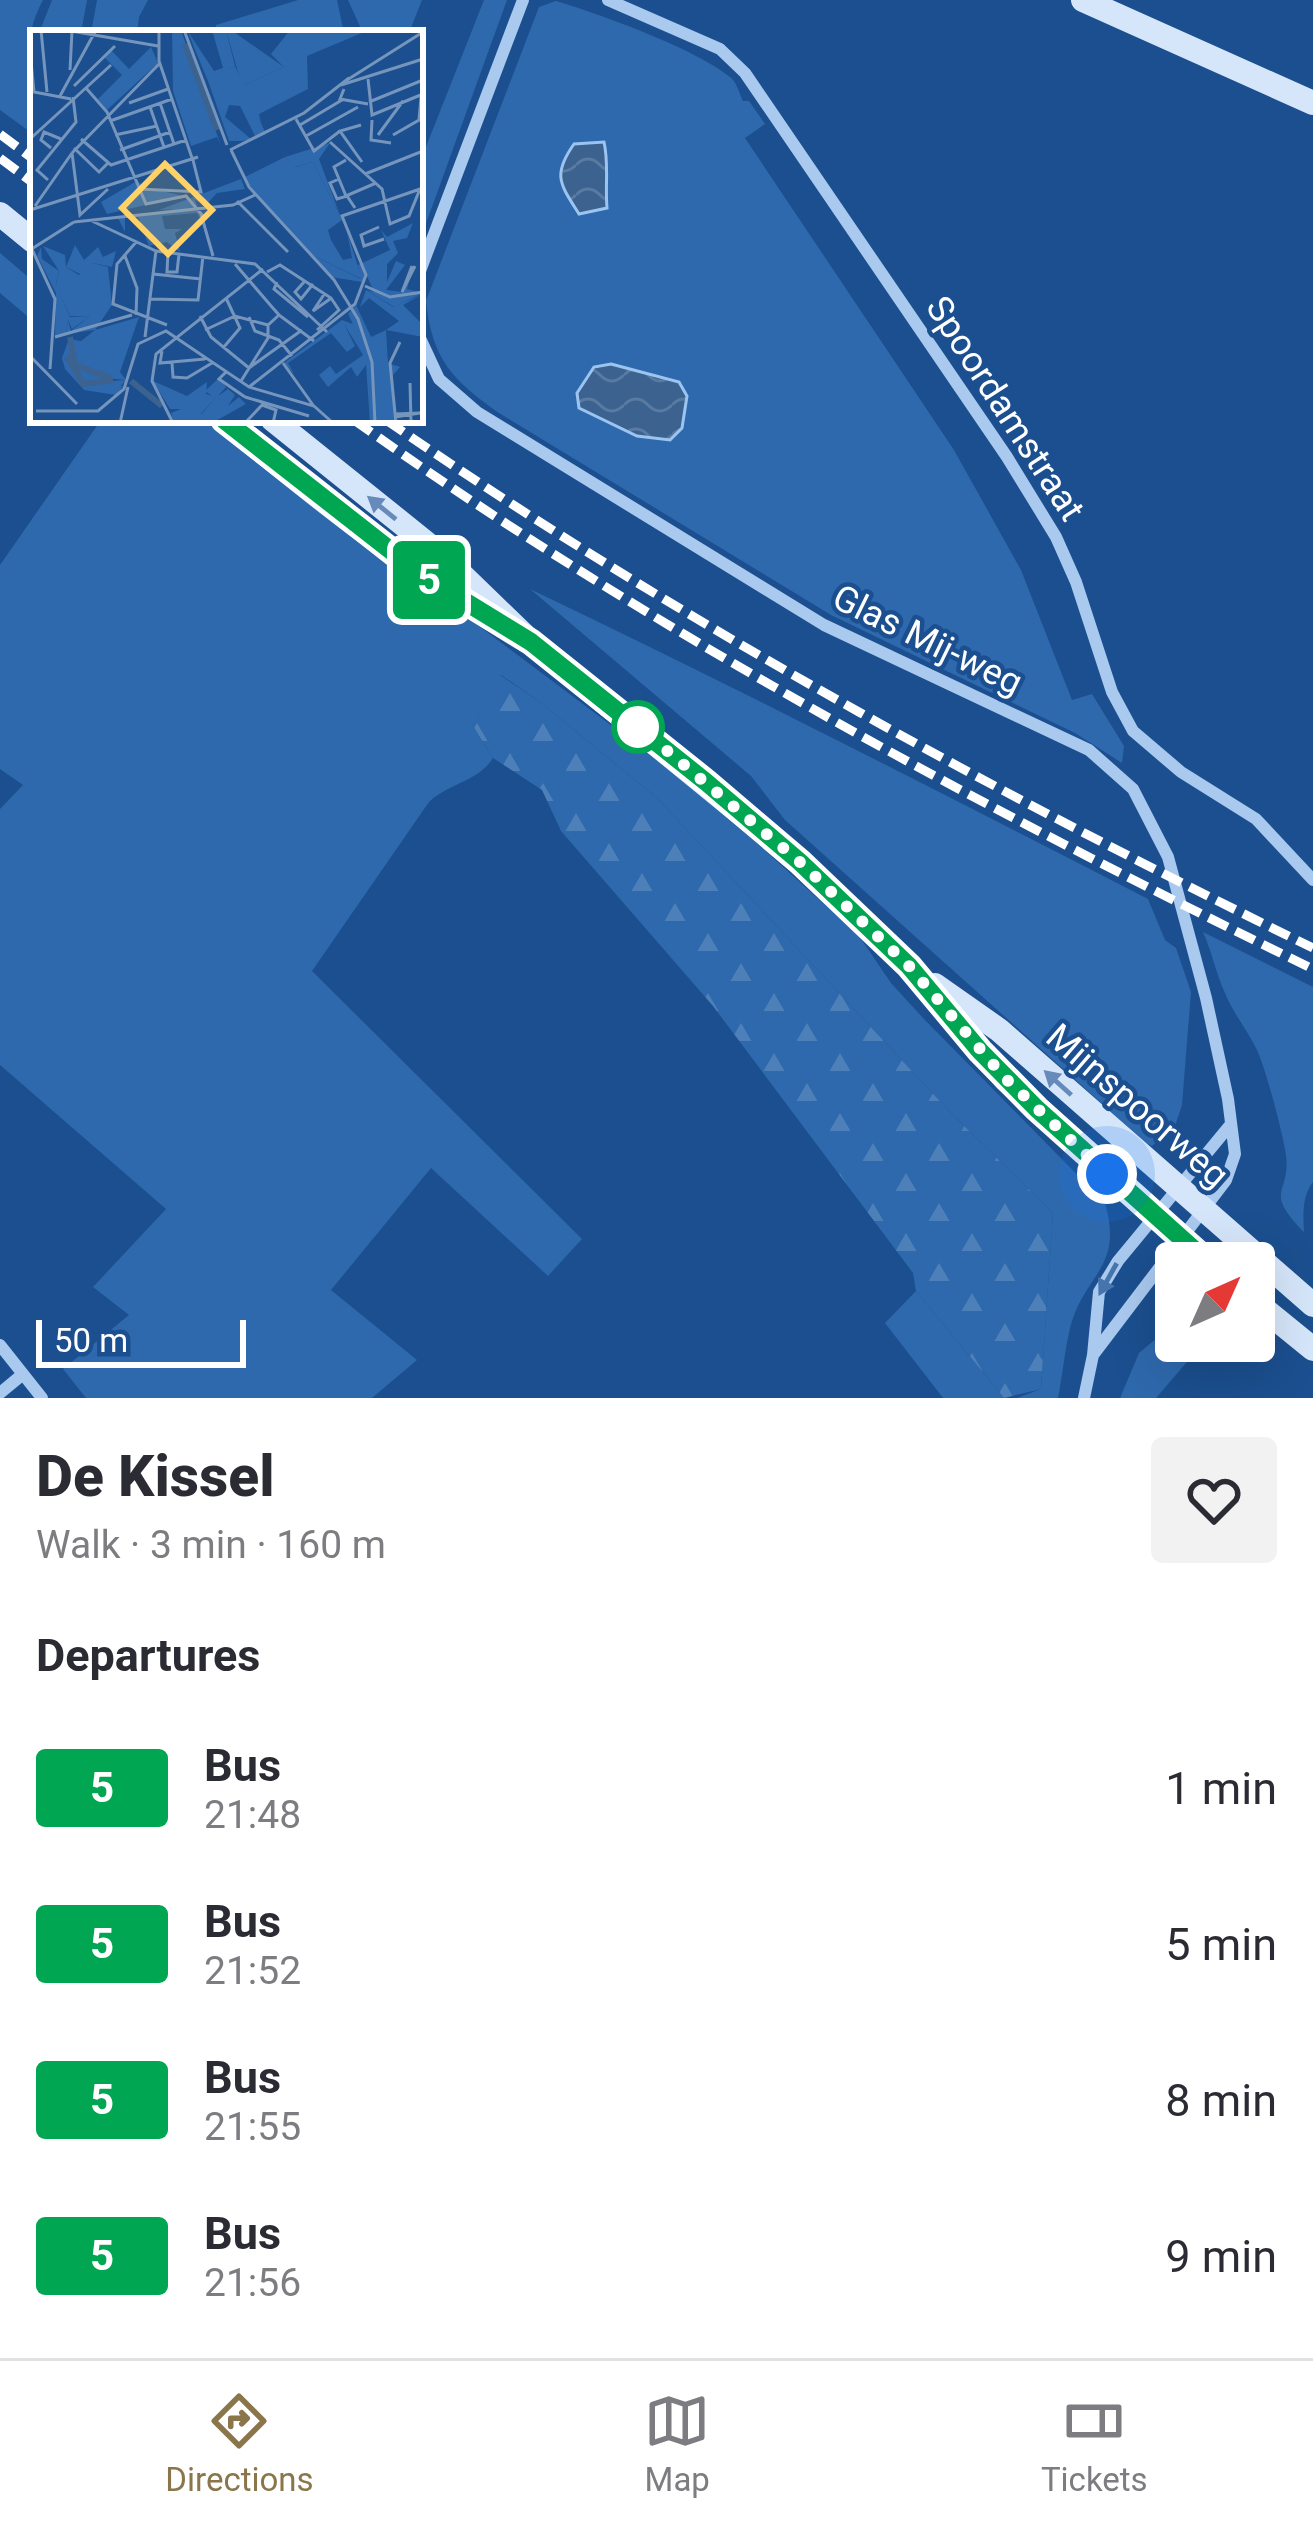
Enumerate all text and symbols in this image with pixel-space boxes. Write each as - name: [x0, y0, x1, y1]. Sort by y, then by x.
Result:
- inset map: [30, 30, 423, 423]
- street label: Spoordamstraat: [917, 289, 1093, 528]
- one-way arrow: [367, 495, 397, 521]
- line badge: 5: [390, 541, 468, 619]
- text: 5: [417, 555, 441, 604]
- street label: Glas Mij-weg: [826, 576, 1029, 704]
- unlabelled marker: [613, 702, 663, 752]
- street label: Mijnspoorweg: [1038, 1015, 1237, 1196]
- one-way arrow: [1043, 1070, 1073, 1097]
- your location: [1077, 1144, 1137, 1204]
- north arrow: [1155, 1242, 1275, 1362]
- map controls: [1155, 1242, 1275, 1362]
- one-way arrow: [1098, 1263, 1119, 1296]
- scale bar: [36, 1314, 246, 1367]
- text: 50 m: [54, 1321, 128, 1360]
- button: heart: [1151, 1437, 1277, 1563]
- text: De Kissel: [36, 1443, 275, 1510]
- text: Walk · 3 min · 160 m: [36, 1522, 386, 1568]
- text: Departures: [36, 1629, 260, 1682]
- text: Bus: [204, 1739, 281, 1792]
- text: 1 min: [1165, 1762, 1277, 1815]
- text: 5: [90, 1763, 114, 1812]
- text: 21:48: [204, 1792, 301, 1838]
- text: Bus: [204, 1895, 281, 1948]
- text: 5 min: [1165, 1918, 1277, 1971]
- text: 5: [90, 1919, 114, 1968]
- text: 21:52: [204, 1948, 301, 1994]
- text: Bus: [204, 2051, 281, 2104]
- text: 8 min: [1165, 2074, 1277, 2127]
- text: 5: [90, 2075, 114, 2124]
- text: 21:55: [204, 2104, 301, 2150]
- text: Bus: [204, 2207, 281, 2260]
- text: 9 min: [1165, 2230, 1277, 2283]
- text: 5: [90, 2231, 114, 2280]
- text: 21:56: [204, 2260, 301, 2306]
- tab: Directions: [165, 2388, 314, 2499]
- tab: Map: [644, 2388, 710, 2499]
- tab: Tickets: [1041, 2388, 1148, 2499]

